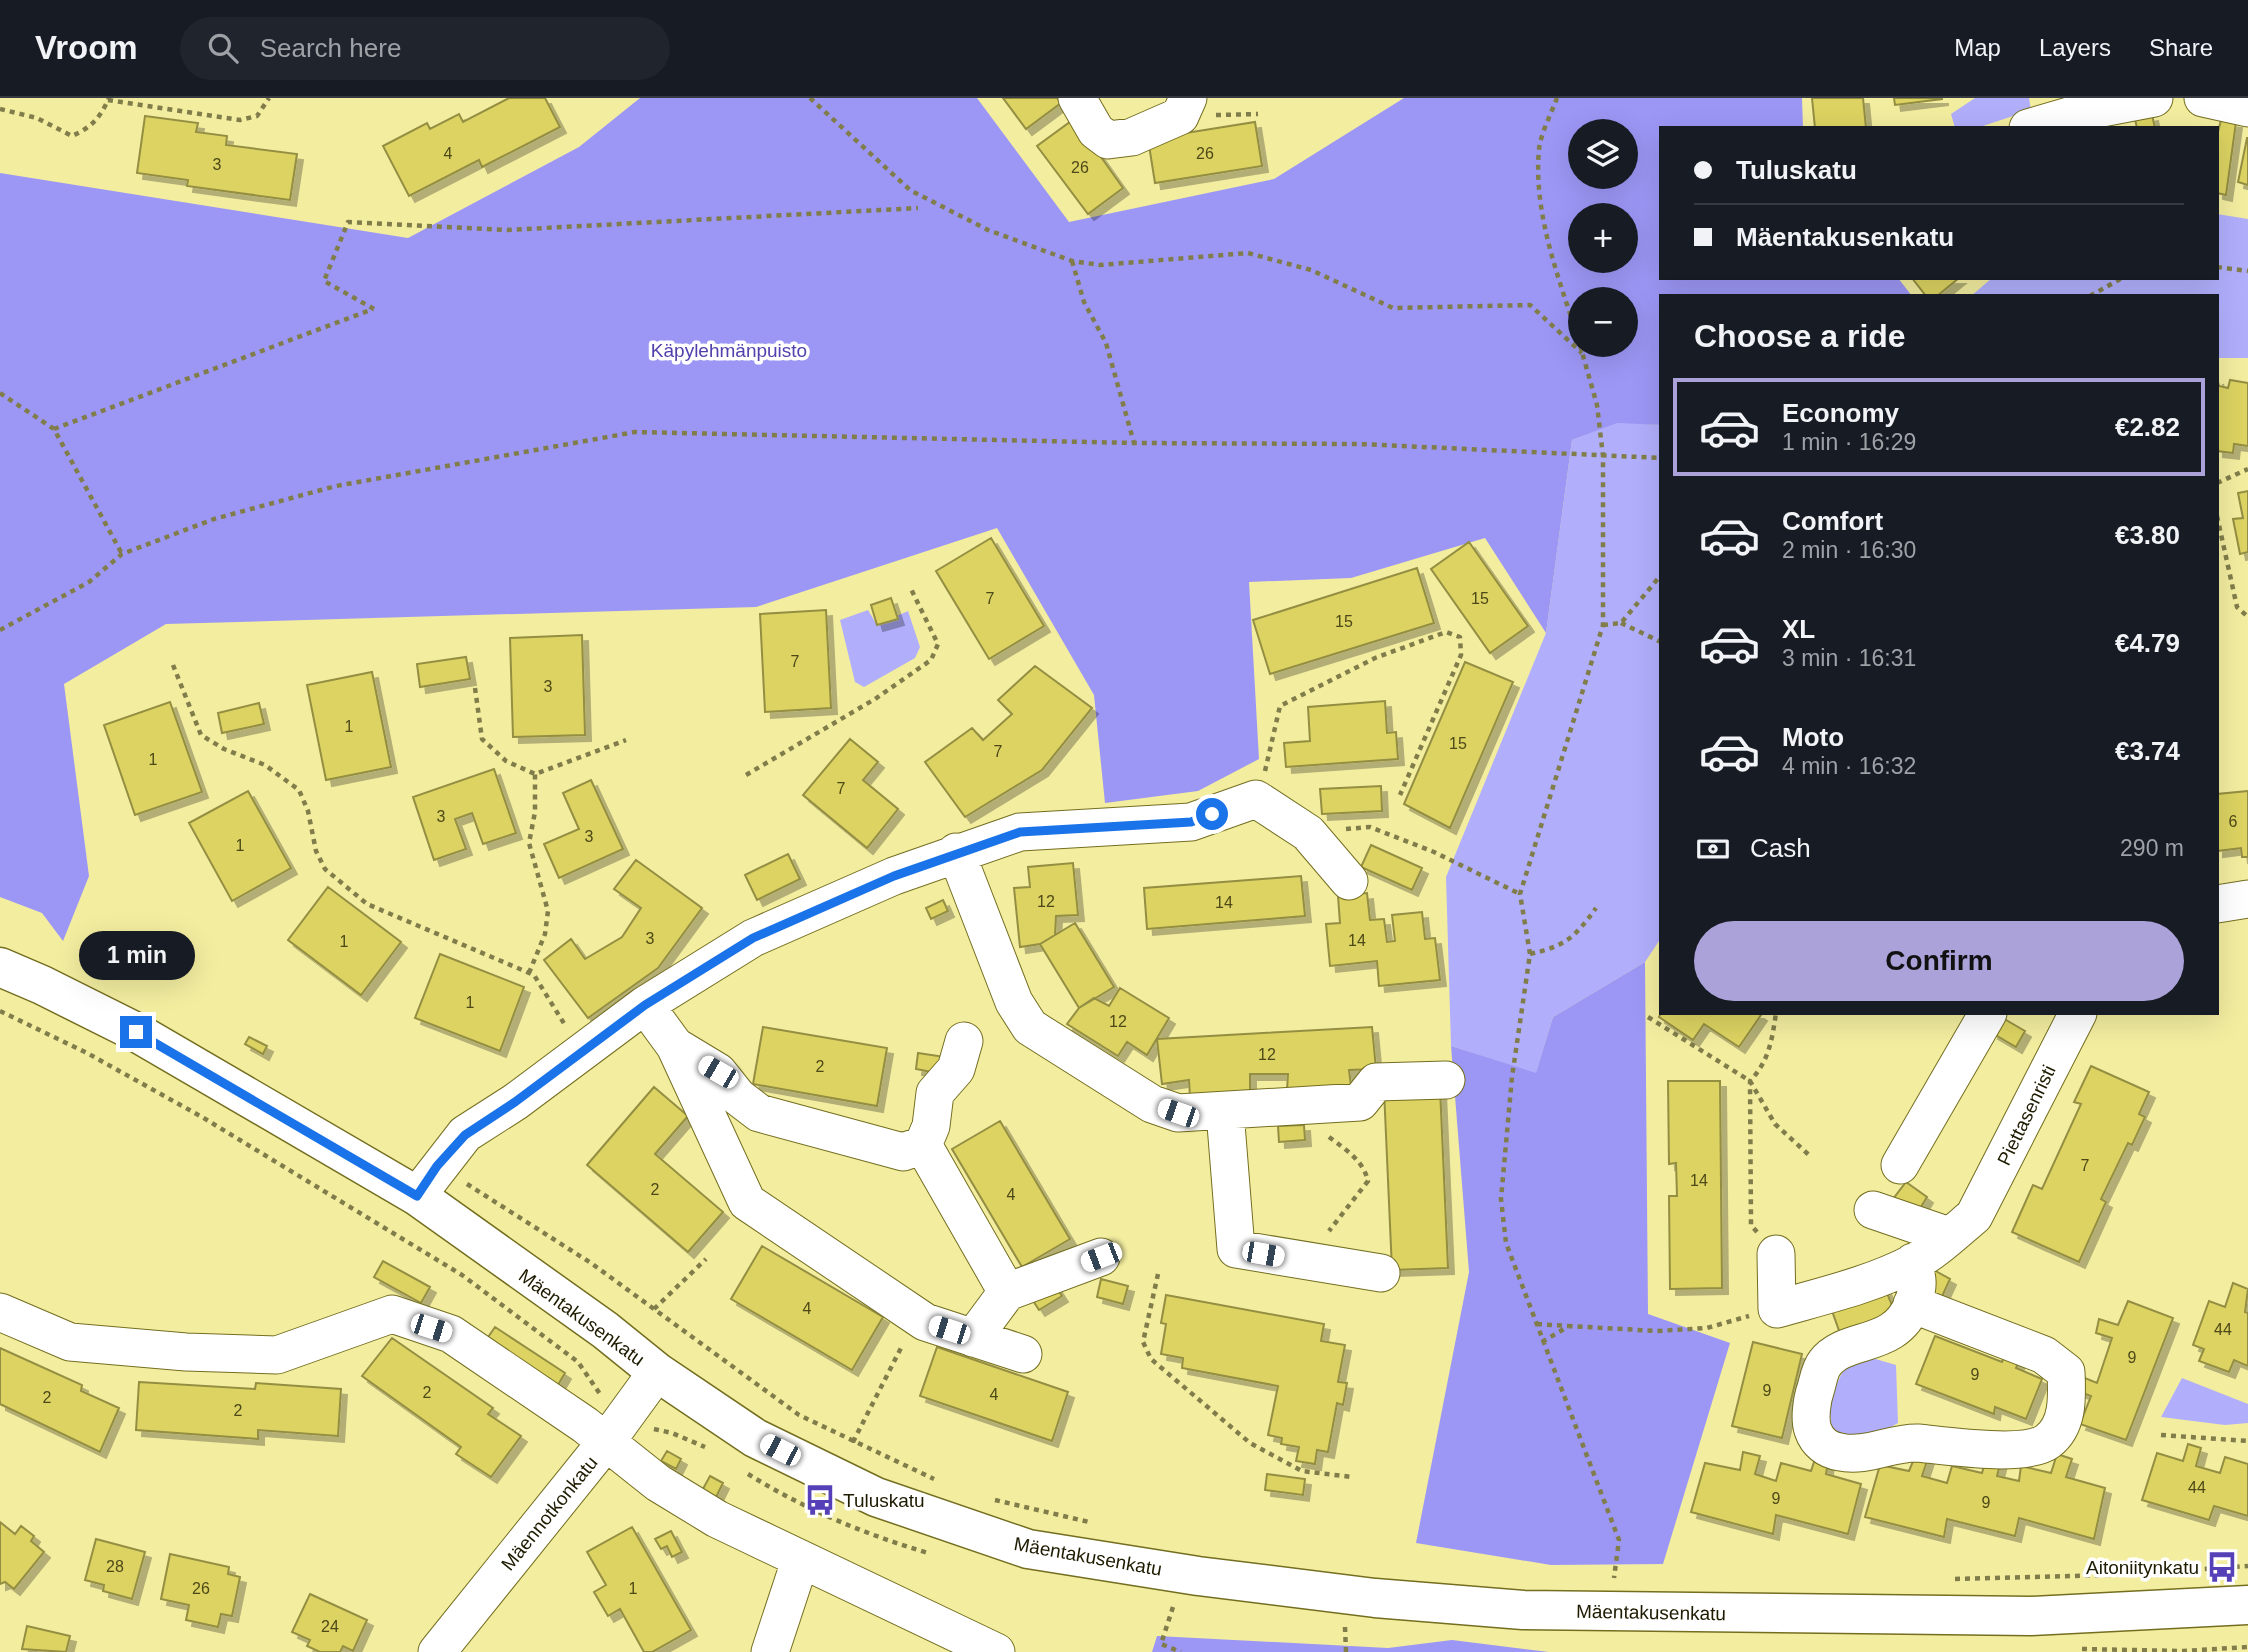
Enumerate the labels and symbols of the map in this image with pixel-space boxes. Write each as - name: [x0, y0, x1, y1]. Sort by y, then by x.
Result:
- house number: 4: [444, 145, 453, 162]
- house number: 26: [1196, 145, 1214, 162]
- house number: 3: [213, 156, 222, 173]
- house number: 26: [1071, 159, 1089, 176]
- park label: Käpylehmänpuisto: [651, 340, 807, 361]
- house number: 7: [986, 590, 995, 607]
- house number: 15: [1471, 590, 1489, 607]
- house number: 15: [1335, 613, 1353, 630]
- house number: 7: [791, 653, 800, 670]
- house number: 3: [544, 678, 553, 695]
- house number: 1: [345, 718, 354, 735]
- house number: 15: [1449, 735, 1467, 752]
- house number: 7: [994, 743, 1003, 760]
- house number: 1: [149, 751, 158, 768]
- house number: 7: [837, 780, 846, 797]
- route start: [1196, 798, 1228, 830]
- house number: 3: [437, 808, 446, 825]
- house number: 6: [2229, 813, 2238, 830]
- house number: 3: [585, 828, 594, 845]
- house number: 1: [236, 837, 245, 854]
- house number: 12: [1037, 893, 1055, 910]
- house number: 14: [1215, 894, 1233, 911]
- callout: 1 min: [78, 930, 194, 979]
- house number: 3: [646, 930, 655, 947]
- house number: 14: [1348, 932, 1366, 949]
- house number: 1: [340, 933, 349, 950]
- house number: 1: [466, 994, 475, 1011]
- house number: 12: [1109, 1013, 1127, 1030]
- route end: [120, 1016, 152, 1048]
- house number: 12: [1258, 1046, 1276, 1063]
- car: [695, 1052, 742, 1092]
- house number: 2: [816, 1058, 825, 1075]
- street label: Piettasenristi: [1993, 1062, 2060, 1169]
- car: [1155, 1096, 1202, 1130]
- house number: 7: [2081, 1157, 2090, 1174]
- house number: 14: [1690, 1172, 1708, 1189]
- house number: 2: [651, 1181, 660, 1198]
- house number: 4: [1007, 1186, 1016, 1203]
- car: [1078, 1240, 1125, 1274]
- car: [1241, 1240, 1286, 1268]
- street label: Mäentakusenkatu: [515, 1265, 649, 1370]
- house number: 4: [803, 1300, 812, 1317]
- car: [408, 1312, 455, 1344]
- car: [926, 1314, 973, 1346]
- house number: 44: [2214, 1321, 2232, 1338]
- house number: 9: [2128, 1349, 2137, 1366]
- house number: 9: [1971, 1366, 1980, 1383]
- house number: 9: [1763, 1382, 1772, 1399]
- house number: 2: [423, 1384, 432, 1401]
- house number: 4: [990, 1386, 999, 1403]
- house number: 2: [43, 1389, 52, 1406]
- house number: 2: [234, 1402, 243, 1419]
- car: [757, 1431, 804, 1469]
- street label: Mäennotkonkatu: [497, 1452, 602, 1575]
- house number: 44: [2188, 1479, 2206, 1496]
- bus stop icon: Tuluskatu: [803, 1483, 837, 1517]
- place label: Tuluskatu: [843, 1490, 925, 1511]
- house number: 9: [1772, 1490, 1781, 1507]
- house number: 9: [1982, 1494, 1991, 1511]
- street label: Mäentakusenkatu: [1012, 1533, 1164, 1580]
- bus stop icon: Aitoniitynkatu: [2205, 1550, 2239, 1584]
- place label: Aitoniitynkatu: [2086, 1557, 2199, 1578]
- house number: 28: [106, 1558, 124, 1575]
- house number: 26: [192, 1580, 210, 1597]
- house number: 1: [629, 1580, 638, 1597]
- street label: Mäentakusenkatu: [1576, 1601, 1726, 1624]
- house number: 24: [321, 1618, 339, 1635]

